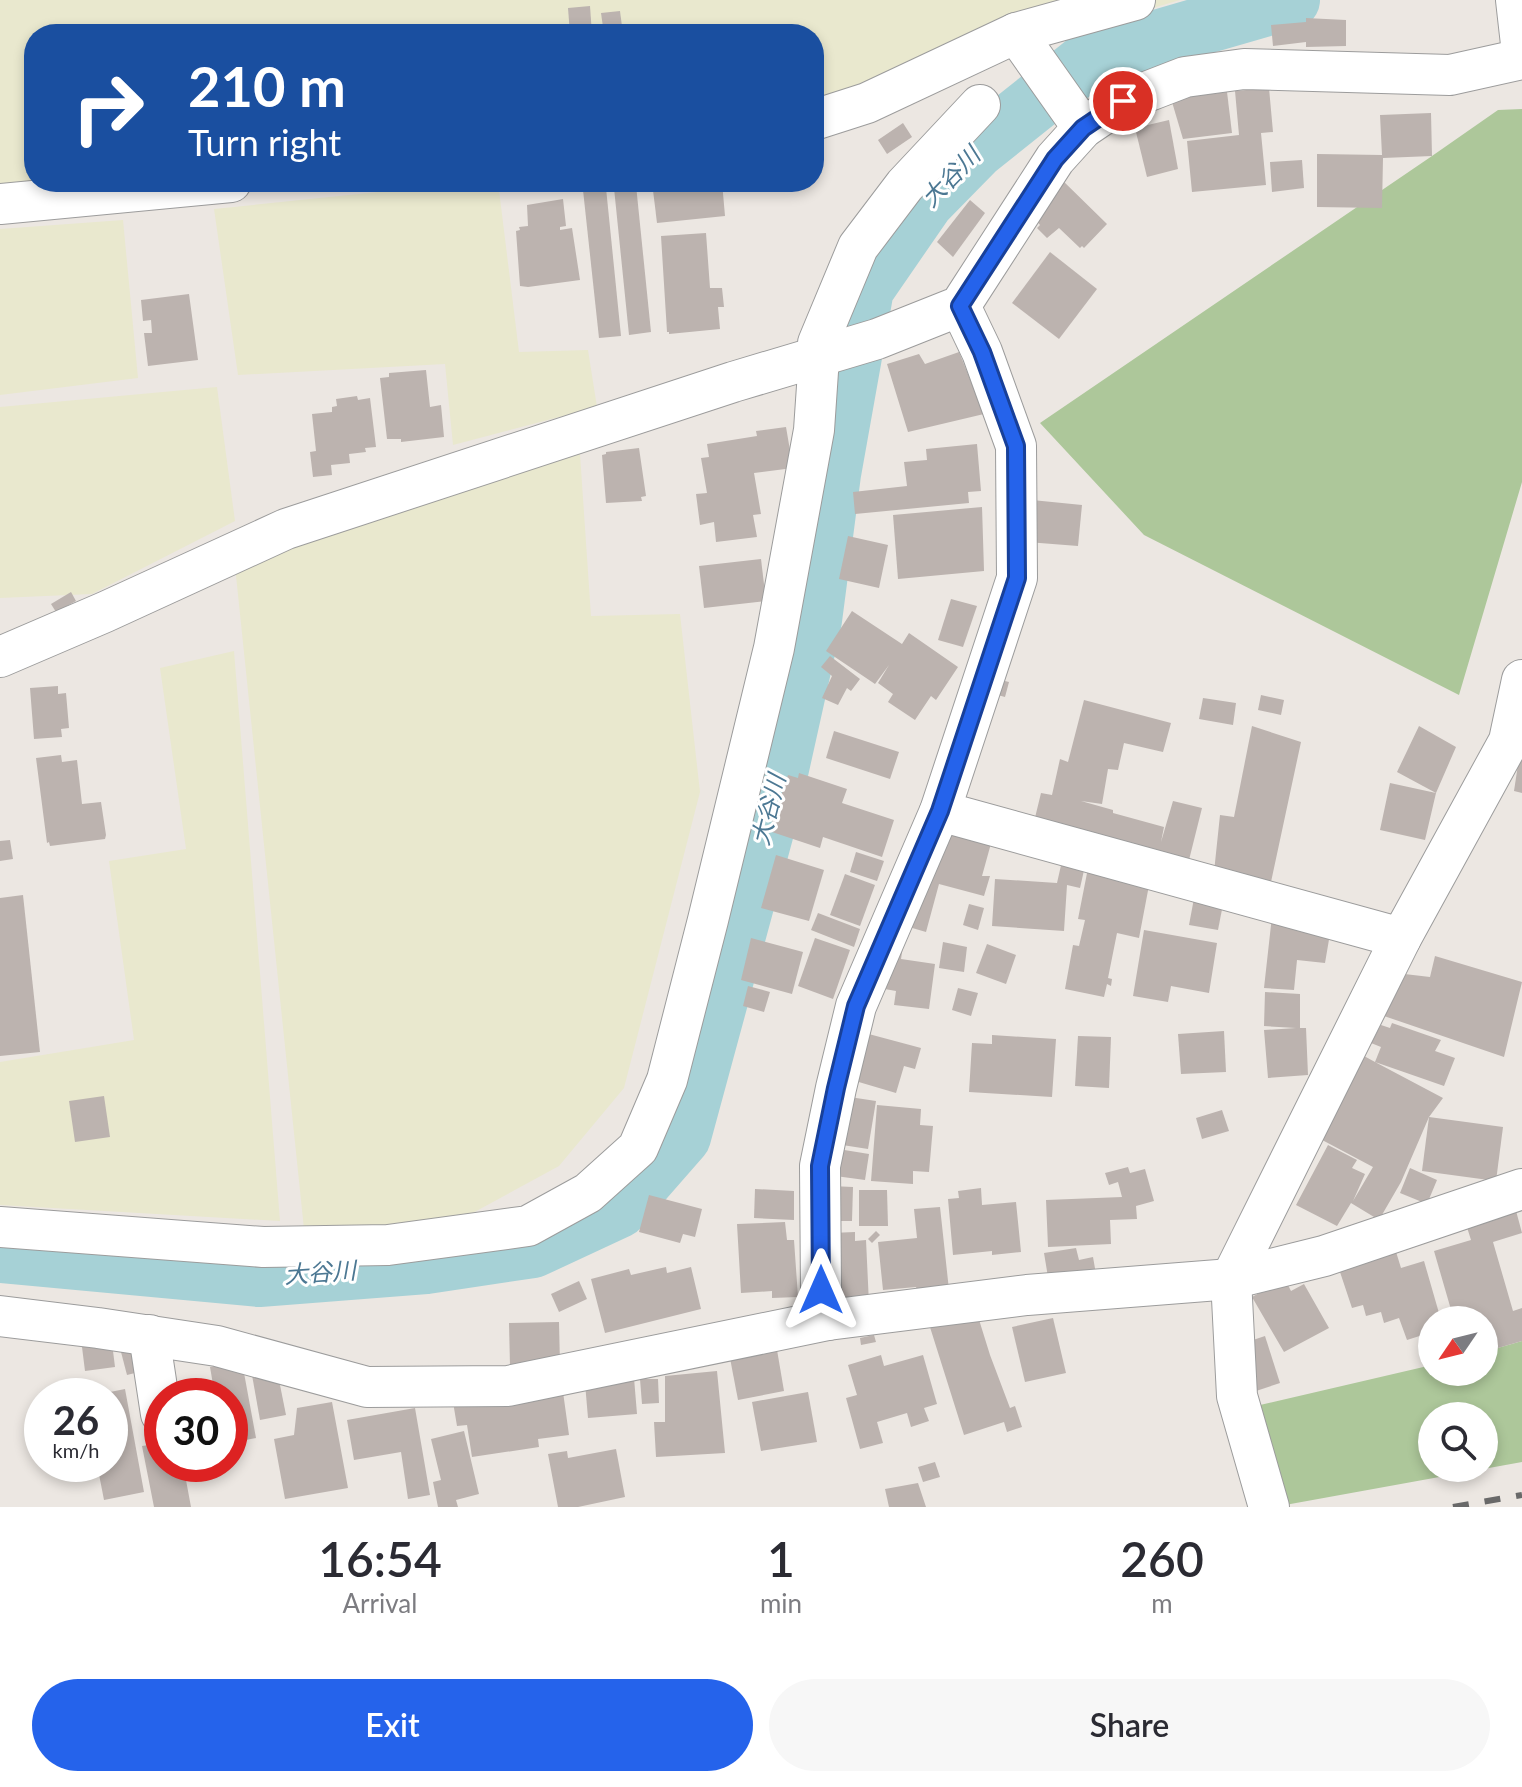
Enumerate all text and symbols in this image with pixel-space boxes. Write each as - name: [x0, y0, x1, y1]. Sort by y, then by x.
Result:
- text: 210 m: [188, 52, 346, 119]
- icon: right: [56, 56, 160, 160]
- pin: [1089, 67, 1157, 135]
- icon: arrive: [1101, 79, 1145, 123]
- text: Turn right: [188, 120, 341, 164]
- water label: 大谷川: [914, 138, 987, 212]
- water label: 大谷川: [745, 768, 791, 848]
- position arrow: [779, 1248, 863, 1332]
- water label: 大谷川: [283, 1254, 360, 1288]
- north arrow: [1418, 1306, 1498, 1386]
- map controls: [1418, 1306, 1498, 1482]
- speed limit sign: 30: [144, 1378, 248, 1482]
- text: 26: [53, 1396, 99, 1444]
- button: search: [1418, 1402, 1498, 1482]
- text: km/h: [53, 1438, 99, 1462]
- text: 16:54: [318, 1530, 442, 1587]
- text: 1: [767, 1530, 795, 1587]
- text: 260: [1120, 1530, 1204, 1587]
- text: Arrival: [343, 1587, 417, 1619]
- text: min: [760, 1587, 802, 1619]
- text: m: [1151, 1587, 1173, 1619]
- button: Exit: [32, 1679, 753, 1771]
- button: Share: [769, 1679, 1490, 1771]

